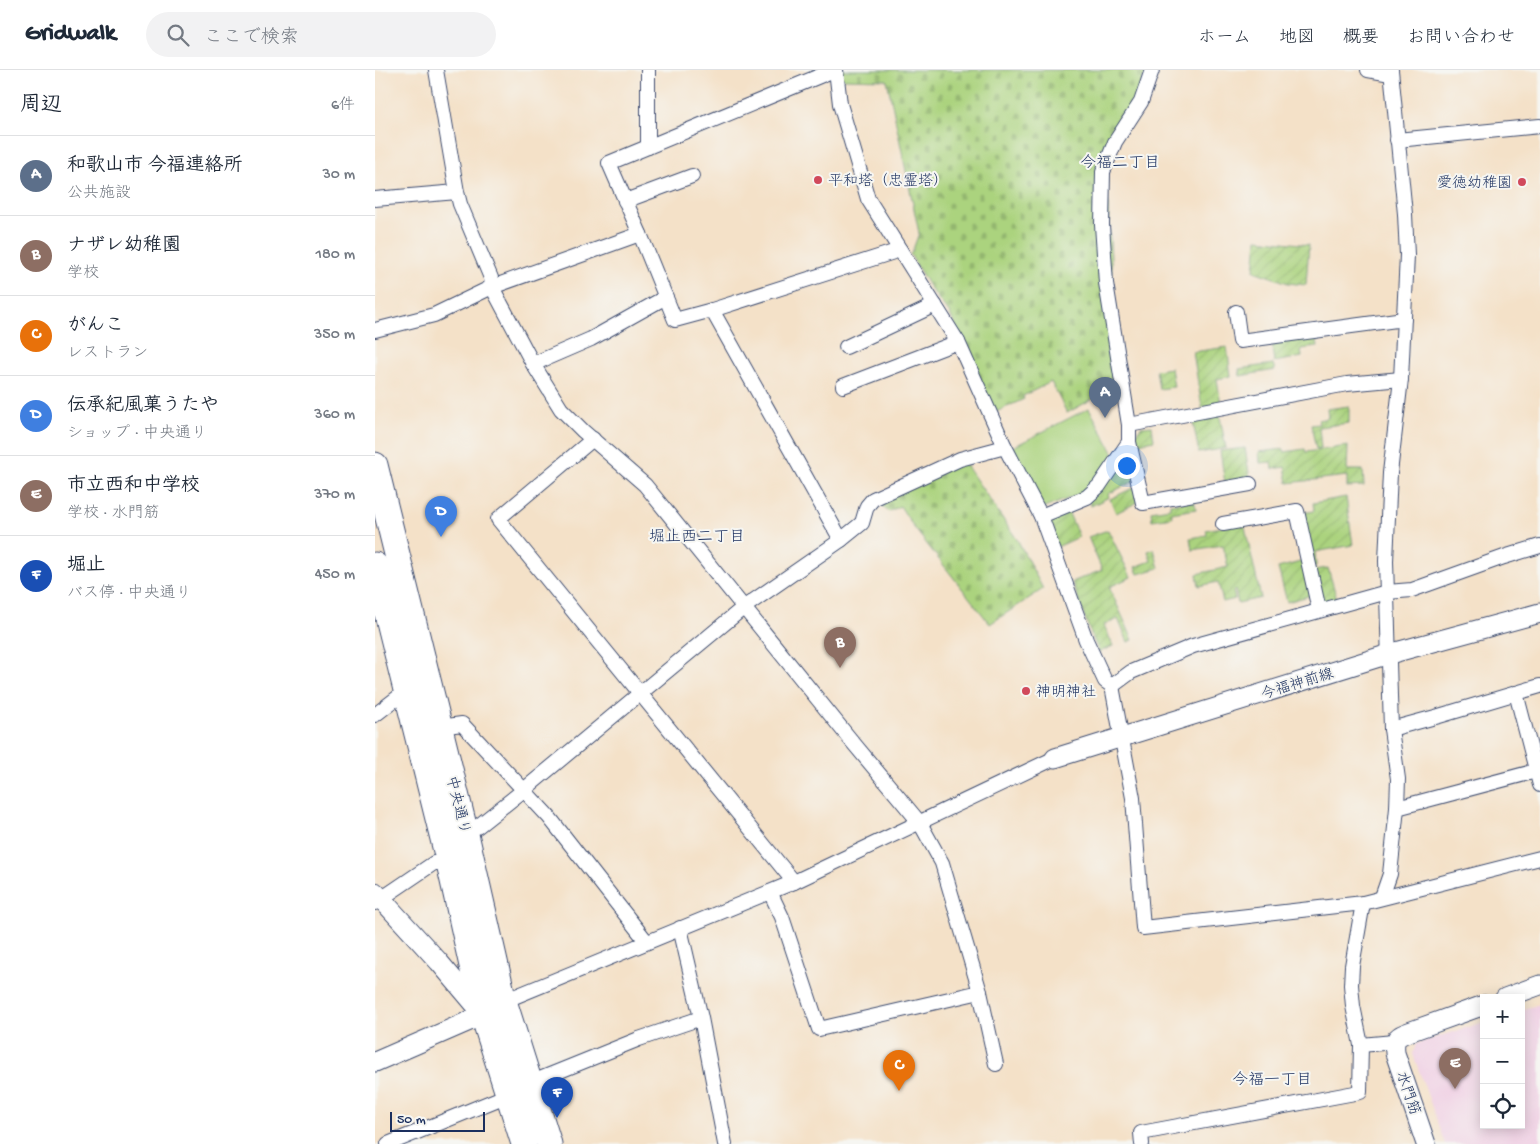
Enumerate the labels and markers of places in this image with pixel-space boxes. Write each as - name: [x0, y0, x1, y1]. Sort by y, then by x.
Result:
- place label: 平和塔（忠霊塔）: [828, 172, 948, 191]
- marker: 平和塔（忠霊塔）: [812, 174, 824, 186]
- place label: 愛徳幼稚園: [1437, 174, 1512, 193]
- marker: 愛徳幼稚園: [1516, 176, 1528, 188]
- pin: A: [1089, 377, 1121, 418]
- pin: D: [425, 496, 457, 537]
- pin: B: [824, 627, 856, 668]
- place label: 神明神社: [1036, 683, 1096, 702]
- marker: 神明神社: [1020, 685, 1032, 697]
- pin: E: [1439, 1048, 1471, 1089]
- pin: C: [883, 1050, 915, 1091]
- pin: F: [541, 1077, 573, 1118]

